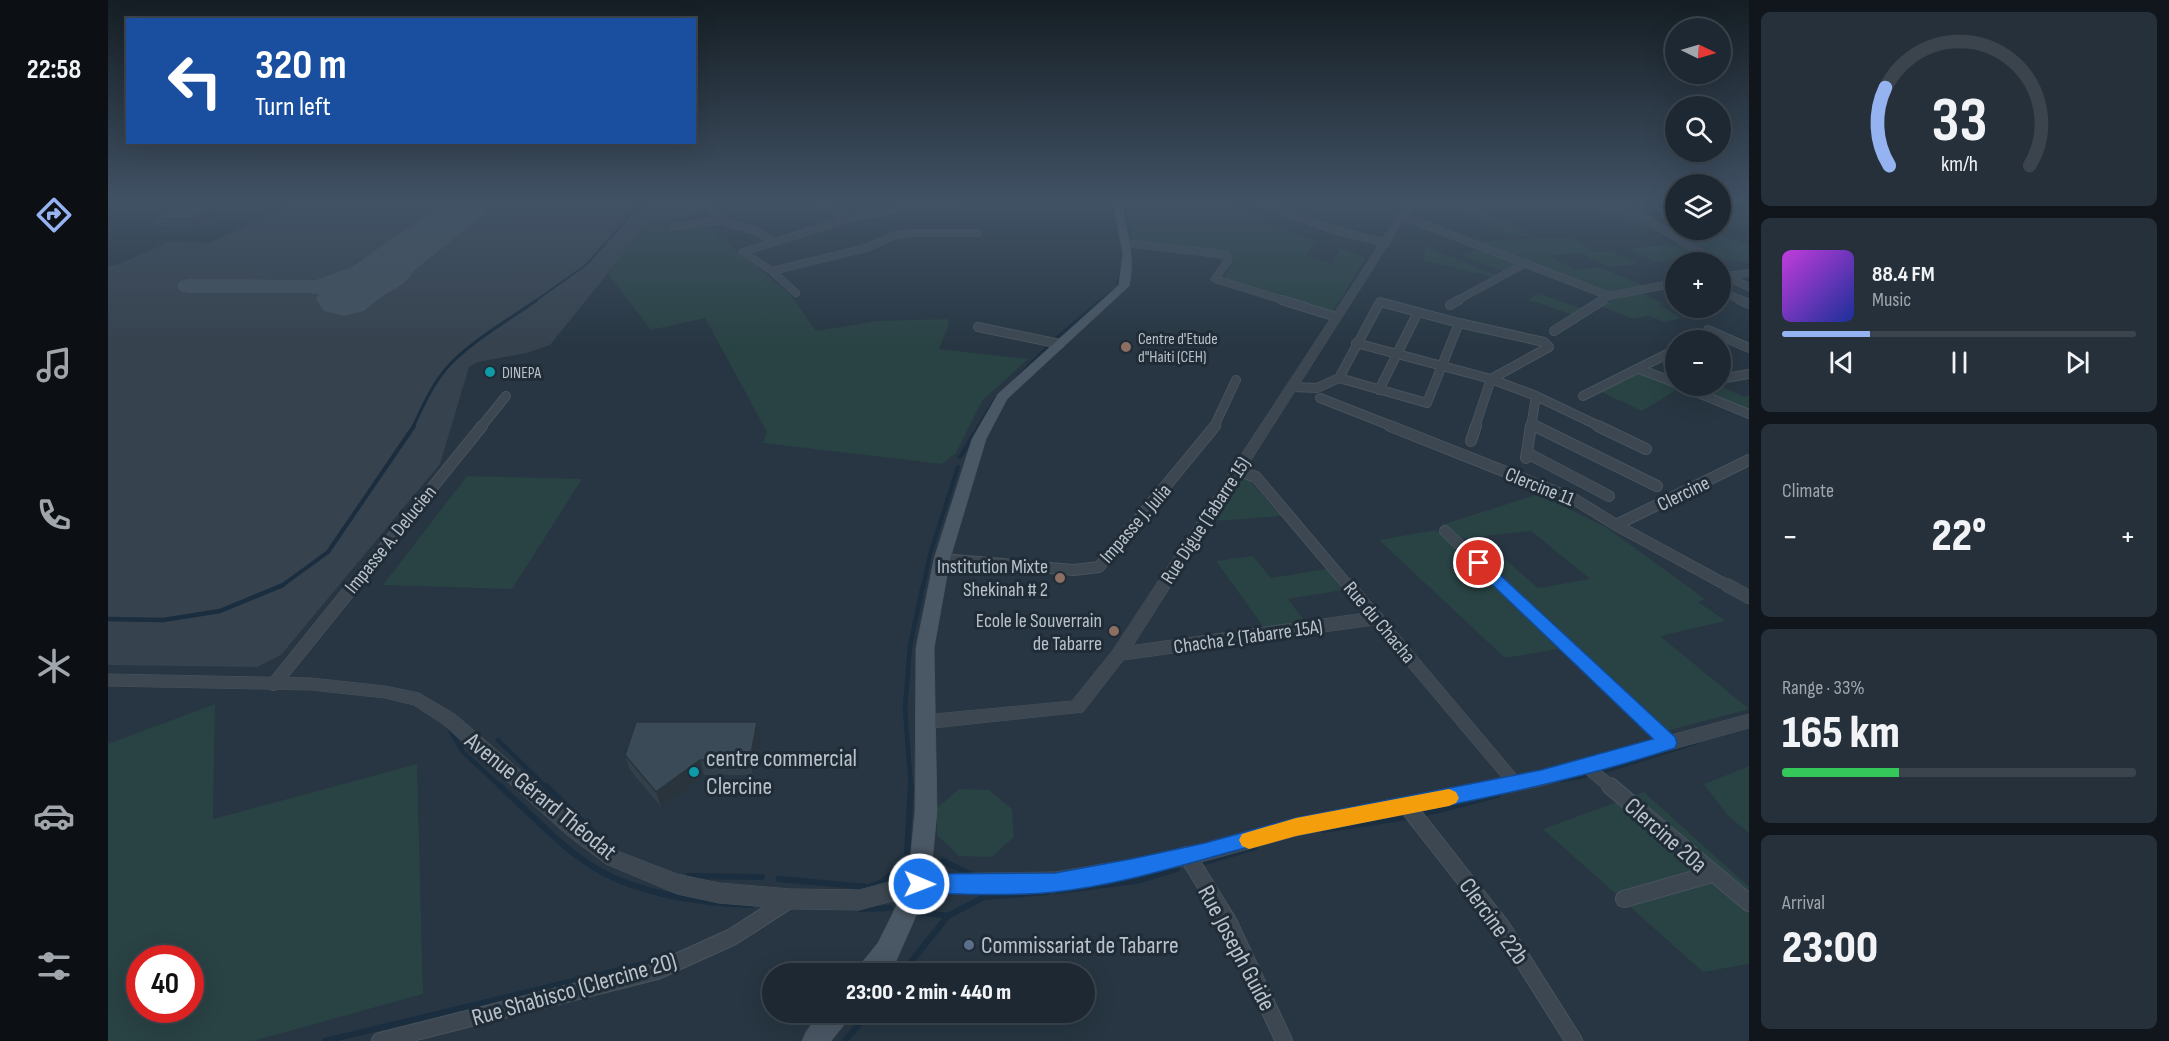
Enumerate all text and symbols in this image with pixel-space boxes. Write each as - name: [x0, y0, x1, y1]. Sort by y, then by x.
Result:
- north arrow: [1665, 18, 1731, 84]
- map controls: [1665, 18, 1731, 396]
- text: 320 m: [255, 40, 347, 91]
- icon: left: [156, 42, 234, 120]
- text: 22:58: [27, 54, 81, 86]
- text: 33: [1931, 84, 1987, 159]
- text: Turn left: [255, 91, 331, 123]
- button: search: [1665, 96, 1731, 162]
- text: km/h: [1940, 152, 1978, 177]
- button: layers: [1665, 174, 1731, 240]
- icon: directions: [33, 194, 75, 236]
- button: +: [1665, 252, 1731, 318]
- text: 88.4 FM: [1872, 261, 1935, 288]
- text: Music: [1872, 288, 1911, 312]
- place label: Centre d'Etude d"Haiti (CEH): [1138, 330, 1218, 367]
- button: −: [1665, 330, 1731, 396]
- marker: Centre d'Etude d"Haiti (CEH): [1119, 340, 1133, 354]
- icon: music: [33, 344, 75, 386]
- icon: previous: [1825, 346, 1858, 379]
- icon: pause: [1943, 346, 1976, 379]
- icon: next: [2061, 346, 2094, 379]
- place label: DINEPA: [502, 364, 541, 383]
- marker: DINEPA: [483, 365, 497, 379]
- street label: Rue Digue (Tabarre 15): [1156, 452, 1256, 589]
- street label: Clercine 11: [1502, 462, 1578, 512]
- street label: Clercine: [1653, 471, 1714, 517]
- street label: Impasse J. Julia: [1095, 479, 1177, 568]
- text: Climate: [1782, 479, 1834, 503]
- street label: Impasse A. Delucien: [340, 481, 442, 599]
- icon: phone: [33, 494, 75, 536]
- text: 22°: [1931, 509, 1987, 564]
- text: −: [1782, 517, 1798, 557]
- text: +: [2120, 517, 2136, 557]
- pin: [1453, 537, 1504, 588]
- icon: arrive: [1462, 546, 1495, 579]
- place label: Institution Mixte Shekinah # 2: [937, 555, 1048, 602]
- marker: Institution Mixte Shekinah # 2: [1053, 571, 1067, 585]
- street label: Rue du Chacha: [1338, 577, 1420, 668]
- place label: Ecole le Souverrain de Tabarre: [976, 609, 1102, 656]
- street label: Chacha 2 (Tabarre 15A): [1172, 615, 1324, 659]
- marker: Ecole le Souverrain de Tabarre: [1107, 624, 1121, 638]
- icon: climate: [33, 645, 75, 687]
- text: Range · 33%: [1782, 676, 1865, 700]
- text: 165 km: [1782, 706, 1900, 761]
- street label: Avenue Gérard Théodat: [458, 726, 622, 866]
- place label: centre commercial Clercine: [706, 744, 857, 801]
- marker: centre commercial Clercine: [687, 765, 701, 779]
- street label: Clercine 20a: [1618, 792, 1713, 879]
- icon: car: [33, 795, 75, 837]
- position arrow: [887, 852, 951, 916]
- street label: Clercine 22b: [1453, 872, 1535, 970]
- street label: Rue Joseph Guide: [1191, 881, 1282, 1016]
- text: Arrival: [1782, 891, 1825, 915]
- text: 23:00: [1782, 921, 1878, 976]
- place label: Commissariat de Tabarre: [981, 931, 1179, 960]
- marker: Commissariat de Tabarre: [962, 938, 976, 952]
- icon: filters: [33, 945, 75, 987]
- speed limit sign: 40: [126, 945, 204, 1023]
- street label: Rue Shabisco (Clercine 20): [468, 946, 680, 1033]
- text: 23:00 · 2 min · 440 m: [846, 979, 1011, 1006]

